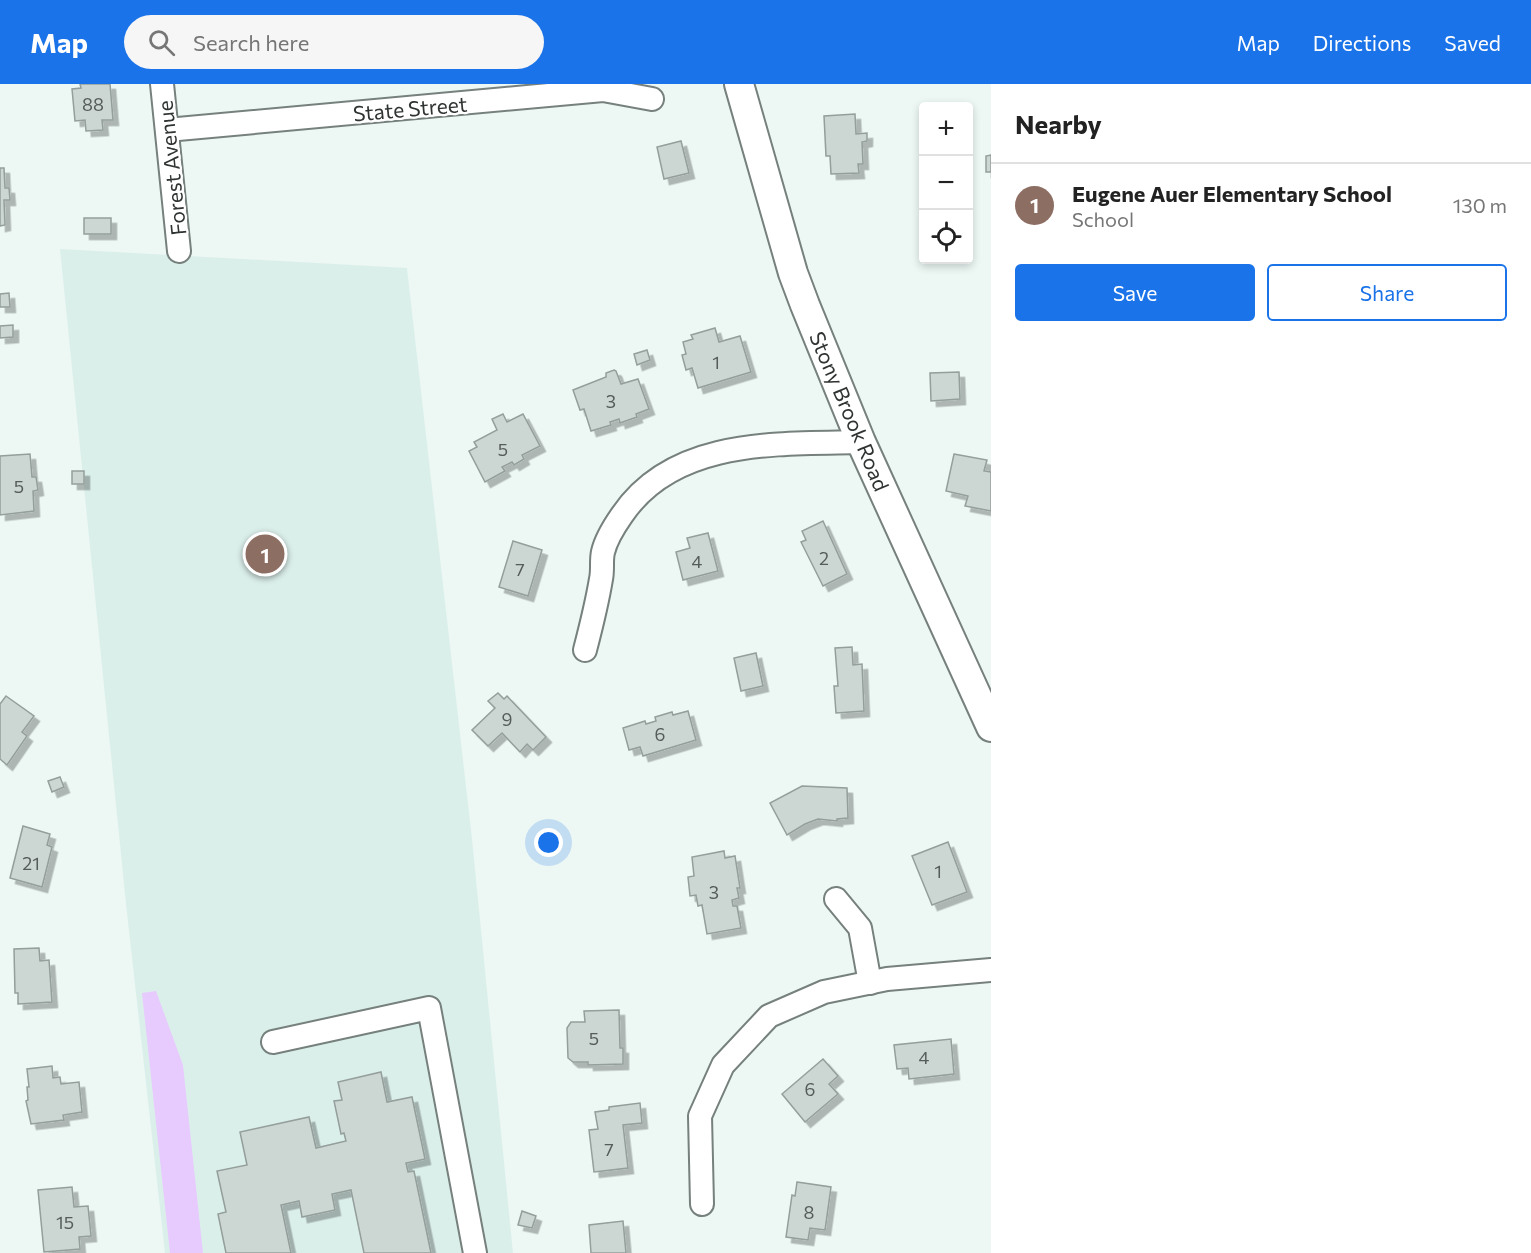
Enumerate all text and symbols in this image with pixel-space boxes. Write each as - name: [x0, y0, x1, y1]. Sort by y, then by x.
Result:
- search box: [124, 15, 544, 69]
- text: Map: [30, 25, 88, 59]
- icon: search: [145, 26, 178, 59]
- text: Search here: [193, 29, 309, 56]
- text: Map: [1237, 30, 1280, 55]
- text: Directions: [1313, 30, 1411, 55]
- text: Saved: [1444, 30, 1501, 55]
- street label: State Street: [352, 91, 468, 125]
- house number: 88: [82, 93, 104, 115]
- street label: Forest Avenue: [151, 99, 191, 237]
- map controls: [919, 102, 973, 264]
- button: +: [919, 102, 973, 156]
- text: Nearby: [1015, 108, 1102, 139]
- button: −: [919, 156, 973, 210]
- text: Eugene Auer Elementary School: [1072, 180, 1392, 207]
- text: 1: [1030, 193, 1039, 217]
- text: 130 m: [1453, 193, 1507, 217]
- text: School: [1072, 207, 1134, 231]
- button: locate: [919, 210, 973, 264]
- button: Save: [1015, 264, 1255, 321]
- button: Share: [1267, 264, 1507, 321]
- street label: Stony Brook Road: [805, 327, 895, 495]
- house number: 1: [712, 351, 720, 373]
- house number: 3: [606, 390, 616, 412]
- house number: 5: [498, 438, 508, 460]
- house number: 5: [14, 475, 24, 497]
- pin: 1: [246, 532, 284, 576]
- house number: 2: [819, 547, 829, 569]
- house number: 4: [692, 550, 703, 572]
- house number: 7: [515, 558, 525, 580]
- house number: 9: [502, 708, 512, 730]
- house number: 6: [655, 723, 665, 745]
- your location: [534, 828, 563, 857]
- house number: 21: [22, 852, 40, 874]
- house number: 1: [934, 860, 942, 882]
- house number: 3: [709, 881, 719, 903]
- house number: 5: [589, 1027, 599, 1049]
- house number: 4: [919, 1046, 930, 1068]
- house number: 6: [805, 1078, 815, 1100]
- house number: 7: [604, 1138, 614, 1160]
- house number: 8: [804, 1201, 815, 1223]
- house number: 15: [56, 1211, 74, 1233]

